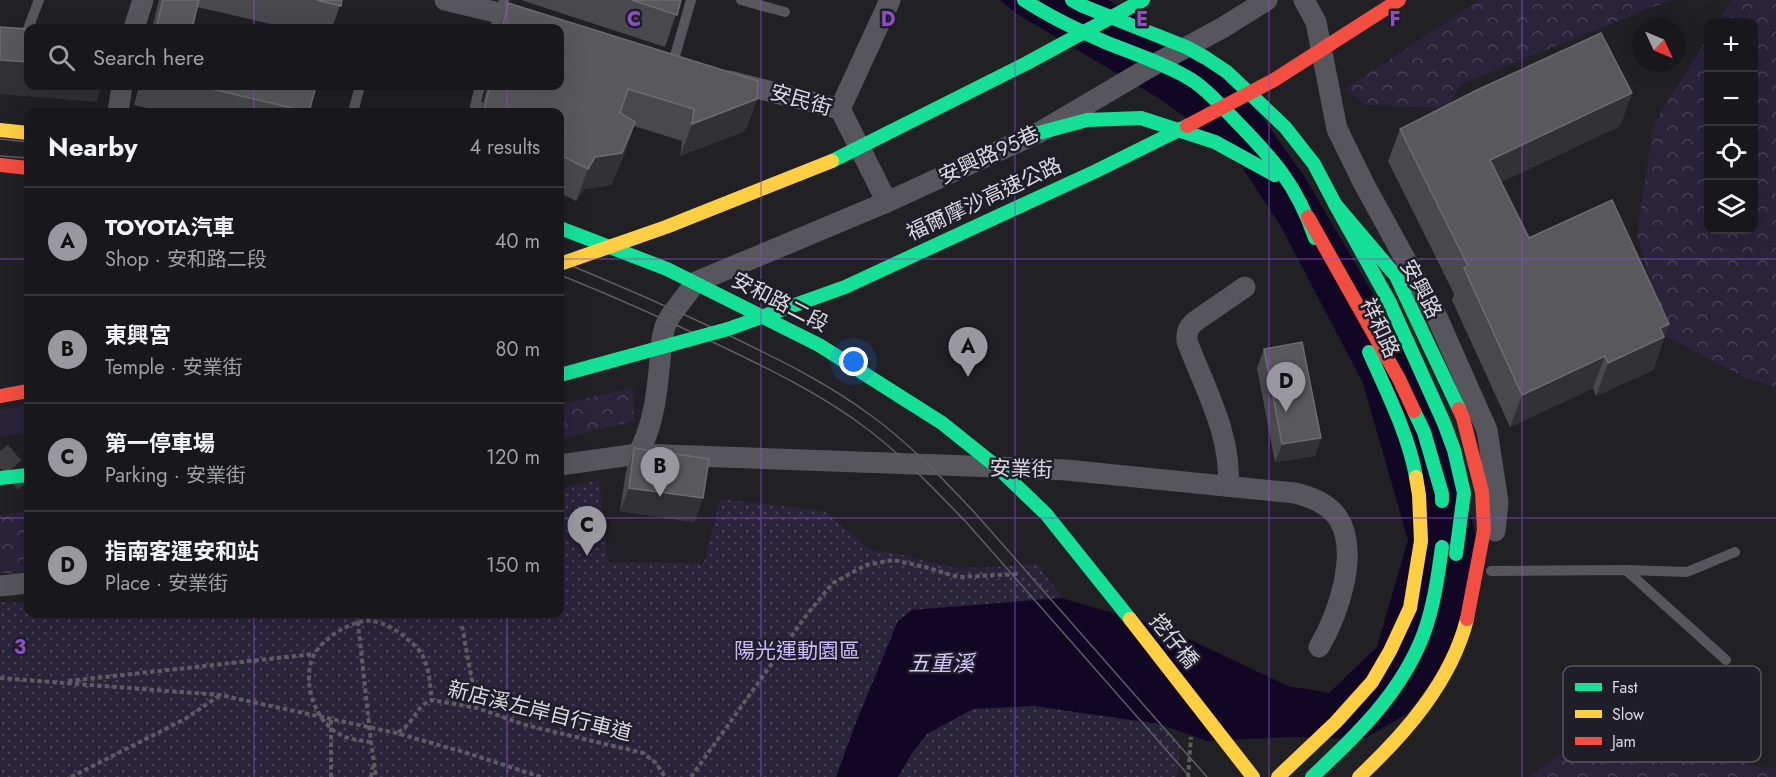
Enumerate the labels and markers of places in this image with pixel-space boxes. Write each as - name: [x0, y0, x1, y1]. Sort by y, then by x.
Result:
- pin: A: [948, 328, 988, 377]
- pin: D: [1266, 362, 1306, 412]
- pin: B: [640, 448, 680, 497]
- pin: C: [568, 506, 606, 556]

